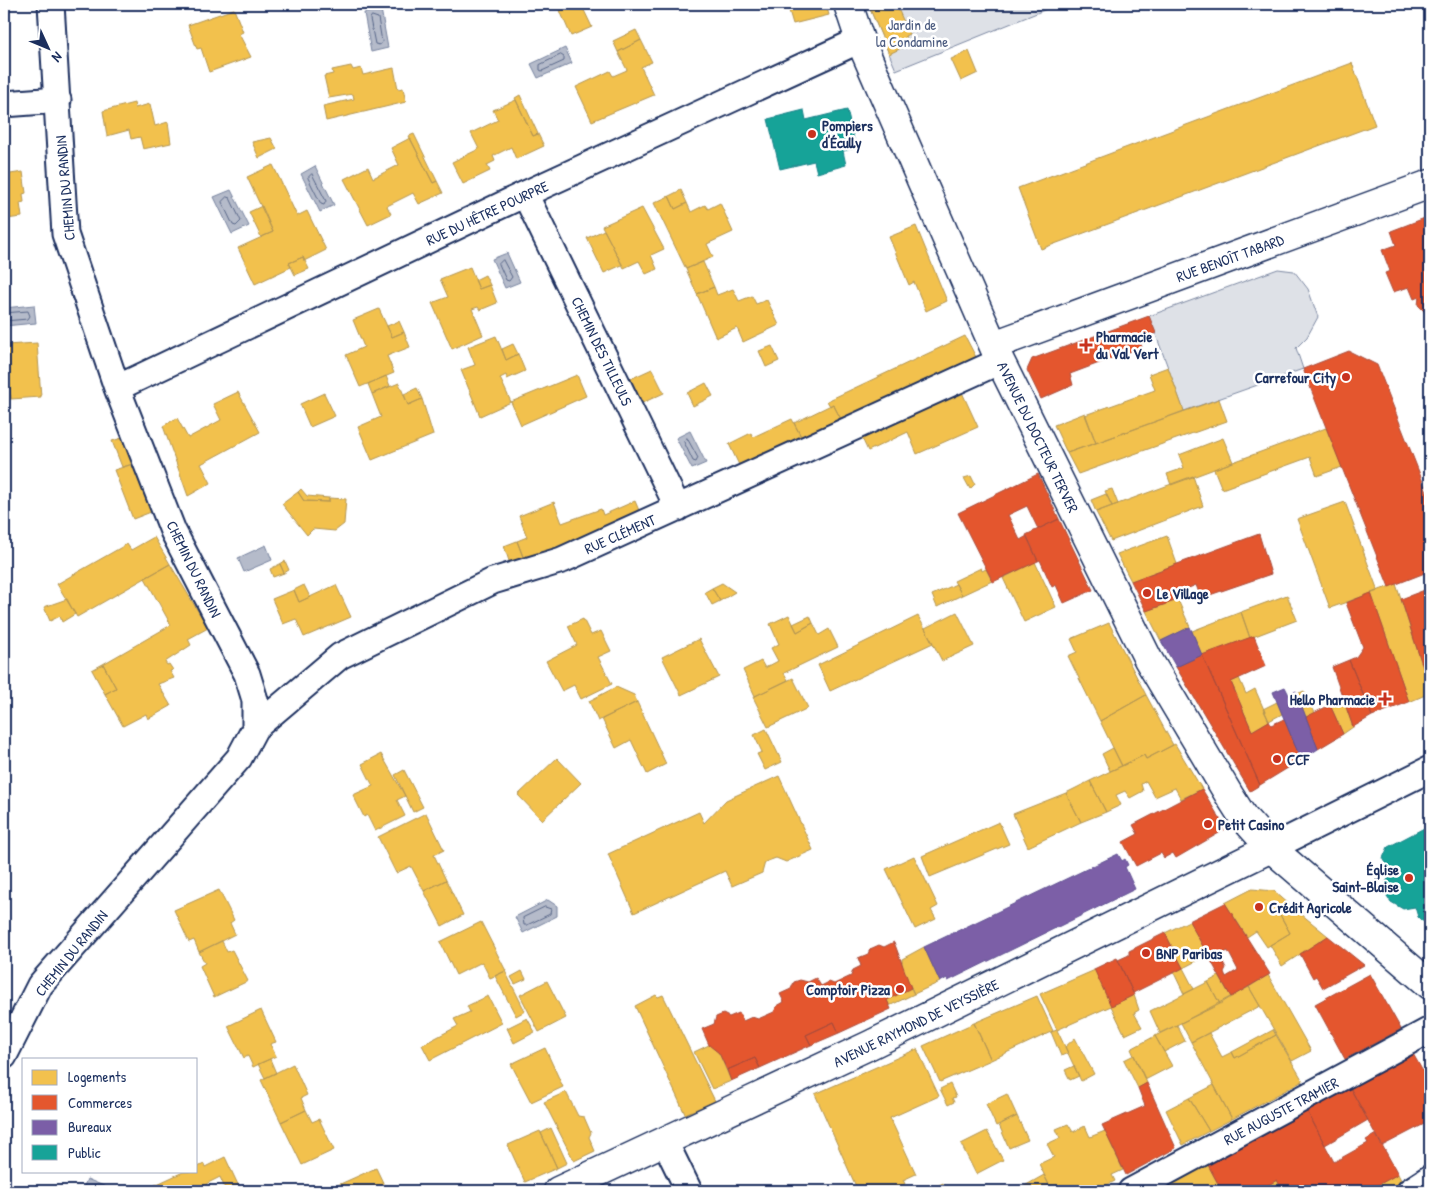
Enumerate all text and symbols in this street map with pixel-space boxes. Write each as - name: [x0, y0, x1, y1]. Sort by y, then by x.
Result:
- park label: Jardin de la Condamine: [876, 14, 948, 52]
- north arrow: [22, 22, 72, 72]
- text: N: [48, 48, 67, 67]
- place label: Pompiers d'Écully: [822, 115, 873, 154]
- marker: Pompiers d'Écully: [806, 128, 818, 140]
- street label: CHEMIN DU RANDIN: [50, 135, 80, 241]
- street label: RUE DU HÊTRE POURPRE: [422, 175, 552, 251]
- street label: RUE BENOÎT TABARD: [1173, 229, 1287, 287]
- street label: CHEMIN DES TILLEULS: [567, 293, 638, 409]
- place label: Pharmacie du Val Vert: [1096, 326, 1159, 364]
- marker: Pharmacie du Val Vert: [1080, 339, 1092, 351]
- street label: AVENUE DU DOCTEUR TERVER: [992, 358, 1084, 516]
- place label: Carrefour City: [1255, 367, 1337, 389]
- marker: Carrefour City: [1340, 371, 1352, 383]
- street label: RUE CLÉMENT: [581, 509, 660, 559]
- street label: CHEMIN DU RANDIN: [161, 517, 227, 621]
- place label: Le Village: [1157, 583, 1209, 605]
- marker: Le Village: [1141, 587, 1153, 599]
- place label: Hello Pharmacie: [1290, 689, 1375, 710]
- marker: Hello Pharmacie: [1379, 693, 1391, 705]
- place label: CCF: [1287, 749, 1310, 770]
- marker: CCF: [1271, 753, 1283, 765]
- place label: Petit Casino: [1218, 814, 1284, 835]
- marker: Petit Casino: [1202, 818, 1214, 830]
- place label: Église Saint-Blaise: [1332, 859, 1399, 897]
- marker: Église Saint-Blaise: [1403, 872, 1415, 884]
- place label: Crédit Agricole: [1269, 897, 1352, 919]
- marker: Crédit Agricole: [1253, 901, 1265, 913]
- street label: CHEMIN DU RANDIN: [30, 905, 112, 1001]
- place label: BNP Paribas: [1156, 943, 1223, 964]
- marker: BNP Paribas: [1140, 947, 1152, 959]
- street label: AVENUE RAYMOND DE VEYSSIÈRE: [830, 974, 1003, 1072]
- place label: Comptoir Pizza: [806, 979, 890, 1001]
- marker: Comptoir Pizza: [894, 983, 906, 995]
- legend: [22, 1058, 198, 1172]
- text: Logements: [68, 1066, 126, 1087]
- street label: RUE AUGUSTE TRAMIER: [1220, 1072, 1342, 1150]
- text: Commerces: [68, 1092, 132, 1113]
- text: Bureaux: [68, 1116, 112, 1137]
- text: Public: [68, 1142, 101, 1163]

